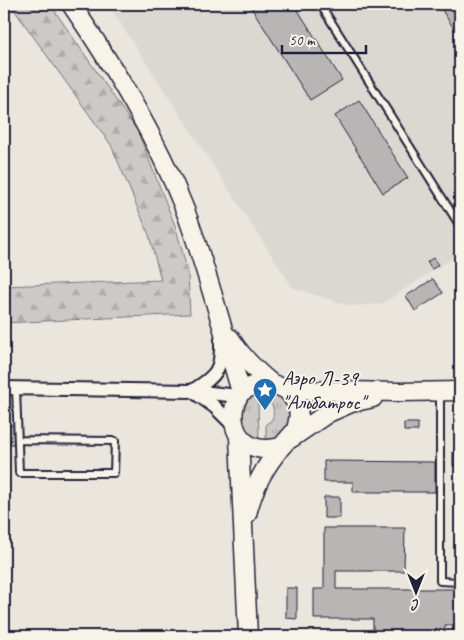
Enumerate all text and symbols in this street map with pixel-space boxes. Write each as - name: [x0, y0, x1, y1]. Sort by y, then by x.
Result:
- scale bar: [282, 22, 365, 54]
- text: 50 m: [289, 31, 316, 50]
- place label: Аэро Л-39 "Альбатрос": [282, 365, 369, 415]
- place icon: Аэро Л-39 "Альбатрос": [252, 377, 278, 411]
- north arrow: [392, 568, 442, 618]
- text: С: [410, 596, 419, 613]

